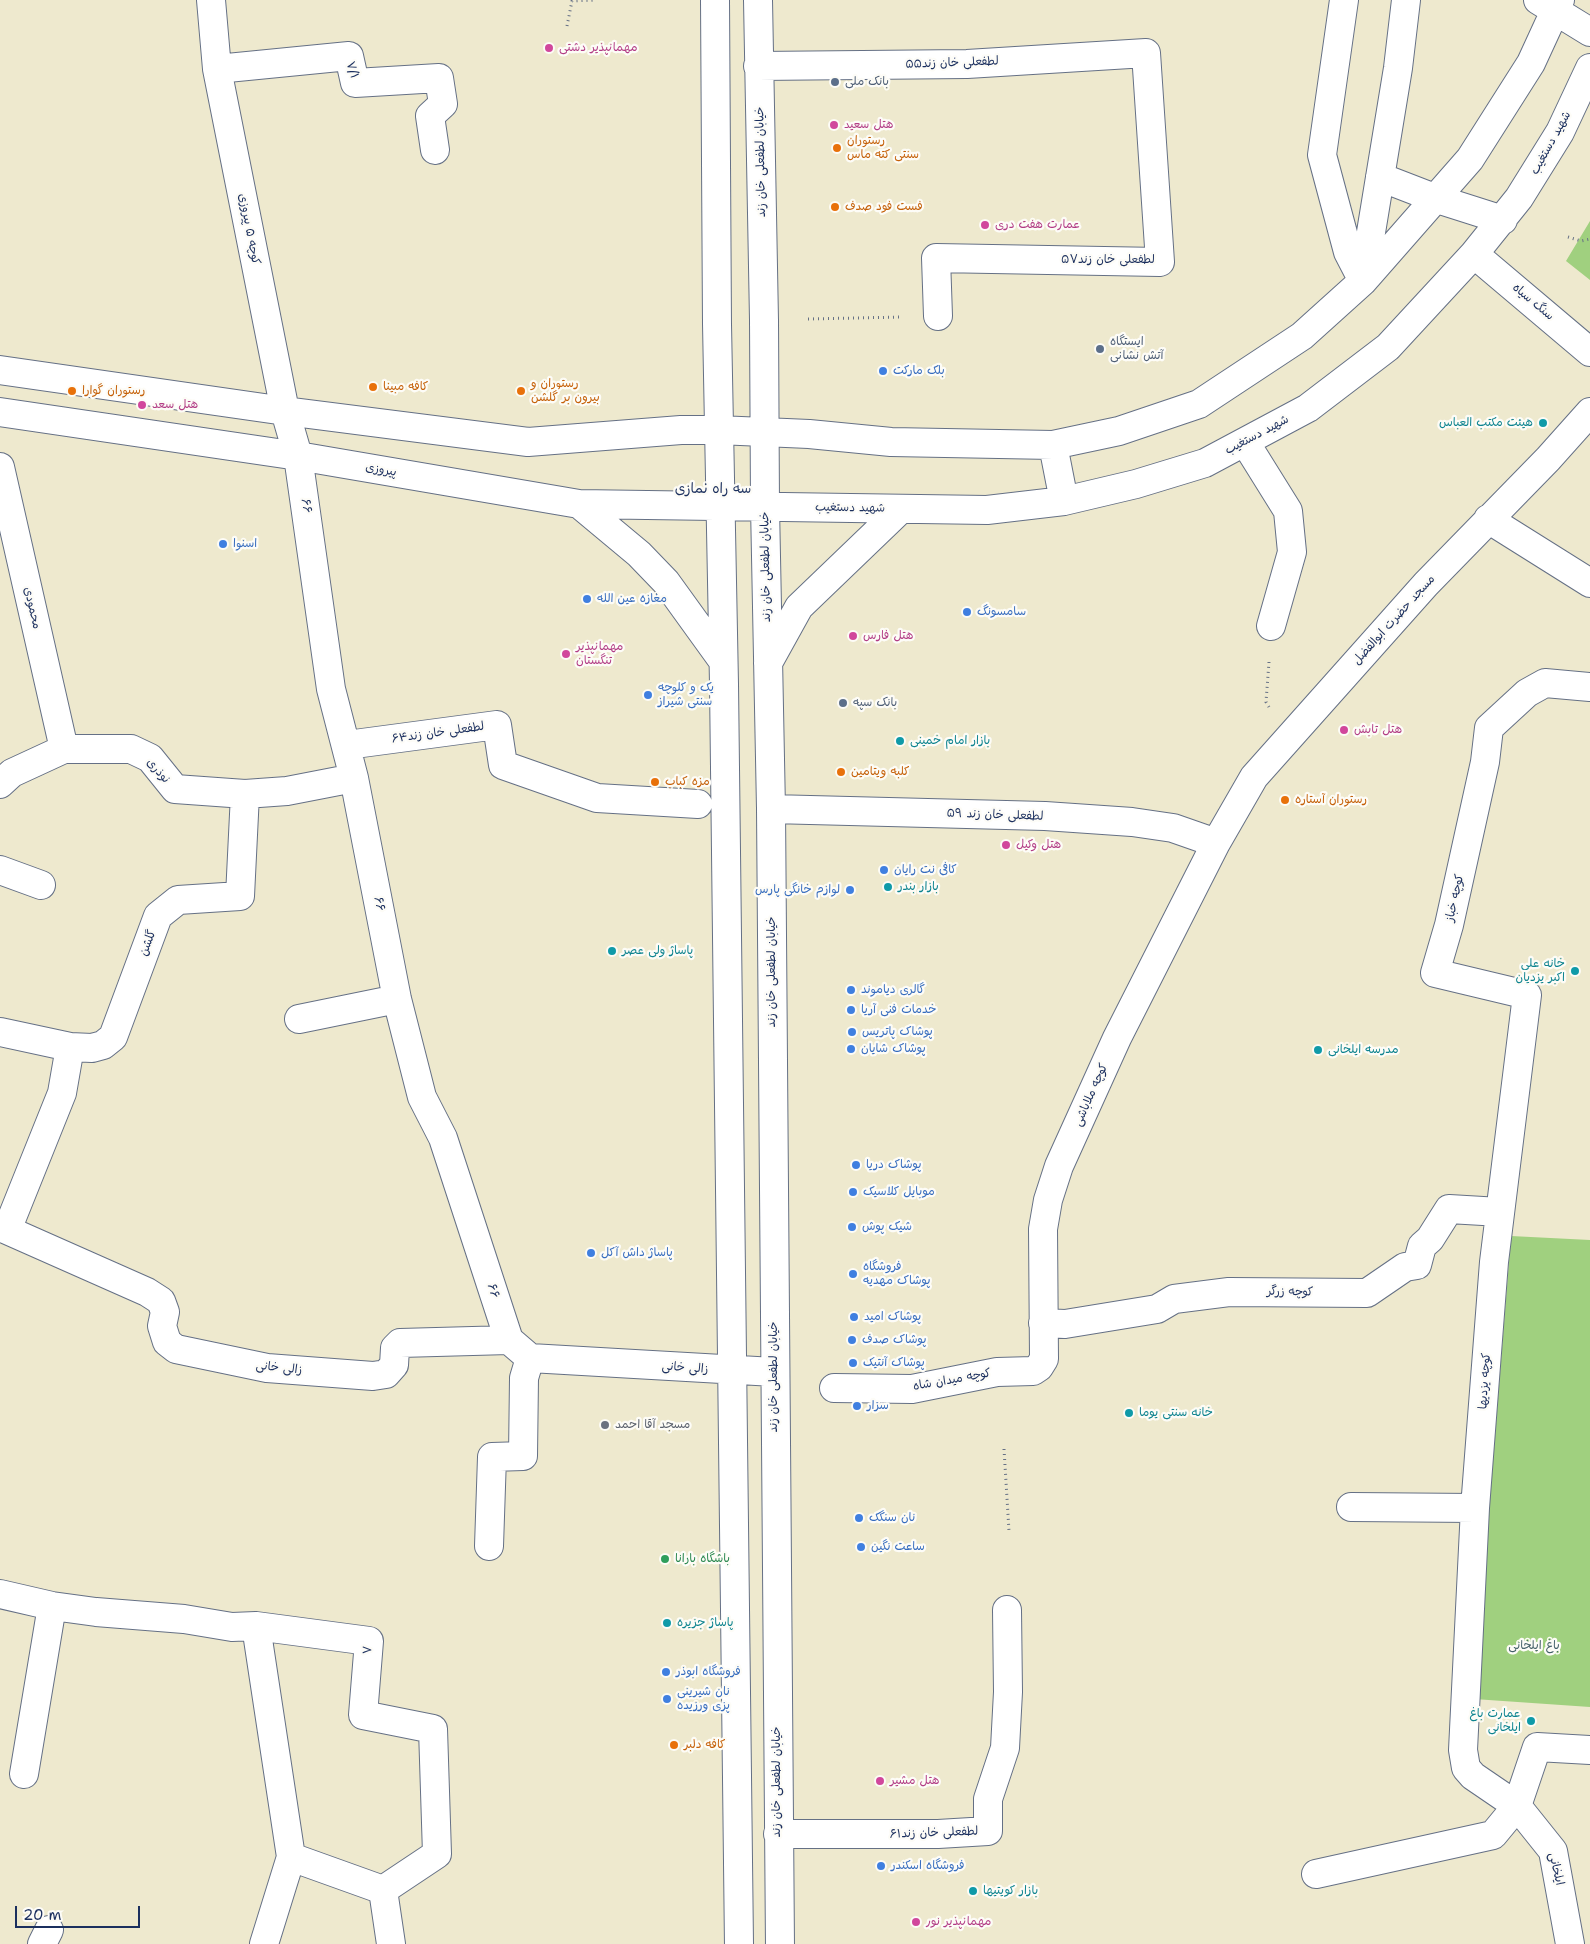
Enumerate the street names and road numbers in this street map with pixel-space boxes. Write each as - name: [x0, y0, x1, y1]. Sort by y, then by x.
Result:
- street label: لطفعلی خان زند۵۵: [905, 54, 999, 72]
- street label: ۷/۱: [343, 60, 361, 80]
- street label: خیابان لطفعلی خان زند: [753, 106, 769, 218]
- street label: شهید دستغیب: [1528, 109, 1574, 177]
- street label: کوچه ۵ پیروزی: [235, 192, 263, 266]
- street label: لطفعلی خان زند۵۷: [1061, 253, 1155, 267]
- street label: سنگ سیاه: [1509, 280, 1557, 324]
- street label: شهید دستغیب: [1223, 412, 1291, 458]
- street label: پیروزی: [364, 460, 398, 480]
- street label: ۶۶: [298, 498, 314, 514]
- street label: شهید دستغیب: [815, 500, 885, 516]
- street label: خیابان لطفعلی خان زند: [758, 511, 774, 623]
- street label: مسجد حضرت ابوالفضل: [1350, 572, 1438, 668]
- street label: محمودی: [20, 586, 44, 630]
- street label: لطفعلی خان زند۶۴: [391, 719, 485, 747]
- street label: نوذری: [143, 756, 173, 786]
- street label: لطفعلی خان زند ۵۹: [946, 806, 1044, 824]
- street label: کوچه خباز: [1443, 873, 1467, 923]
- street label: ۶۶: [371, 895, 387, 913]
- street label: خیابان لطفعلی خان زند: [765, 917, 779, 1027]
- street label: گلشن: [136, 928, 160, 958]
- street label: کوچه ملاباشی: [1071, 1061, 1111, 1129]
- street label: ۶۶: [484, 1282, 502, 1300]
- street label: کوچه زرگر: [1267, 1284, 1313, 1300]
- street label: خیابان لطفعلی خان زند: [767, 1322, 781, 1432]
- street label: کوچه یزدیها: [1476, 1352, 1494, 1410]
- street label: زالی خانی: [255, 1358, 303, 1378]
- street label: زالی خانی: [661, 1359, 709, 1377]
- street label: کوچه میدان شاه: [912, 1366, 992, 1394]
- street label: ۷: [361, 1646, 375, 1654]
- street label: خیابان لطفعلی خان زند: [770, 1727, 784, 1837]
- street label: لطفعلی خان زند۶۱: [889, 1824, 979, 1842]
- street label: ایلخانی: [1545, 1851, 1567, 1887]

